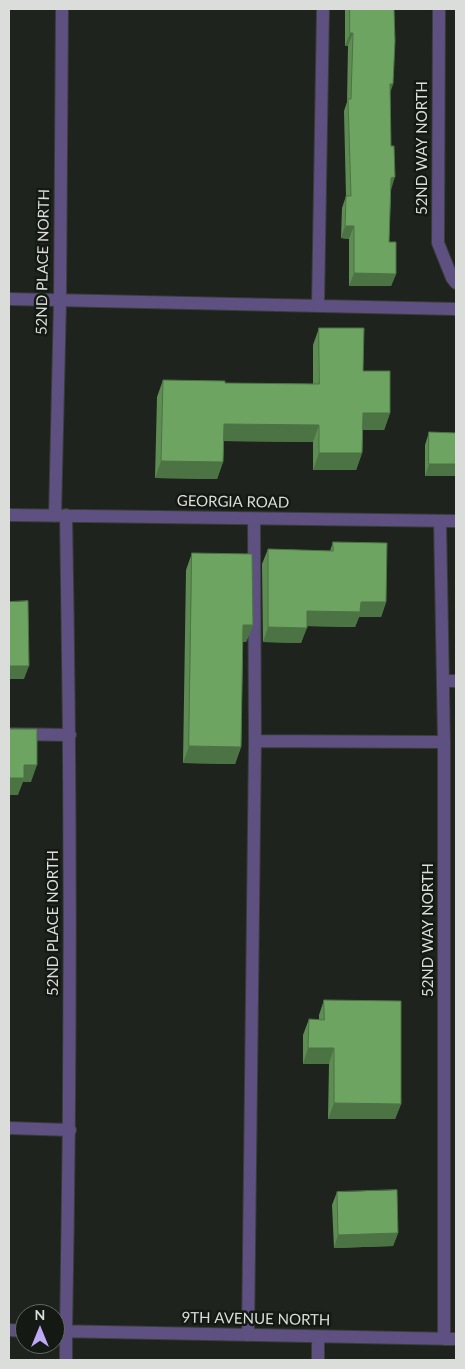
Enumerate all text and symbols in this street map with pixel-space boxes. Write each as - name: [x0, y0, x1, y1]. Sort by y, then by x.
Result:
- street label: 52ND WAY NORTH: [413, 81, 431, 215]
- street label: 52ND PLACE NORTH: [33, 189, 53, 335]
- street label: GEORGIA ROAD: [177, 492, 289, 512]
- street label: 52ND PLACE NORTH: [44, 850, 62, 996]
- street label: 52ND WAY NORTH: [419, 863, 437, 997]
- north arrow: [15, 1304, 65, 1354]
- text: N: [35, 1306, 45, 1323]
- street label: 9TH AVENUE NORTH: [181, 1309, 331, 1329]

